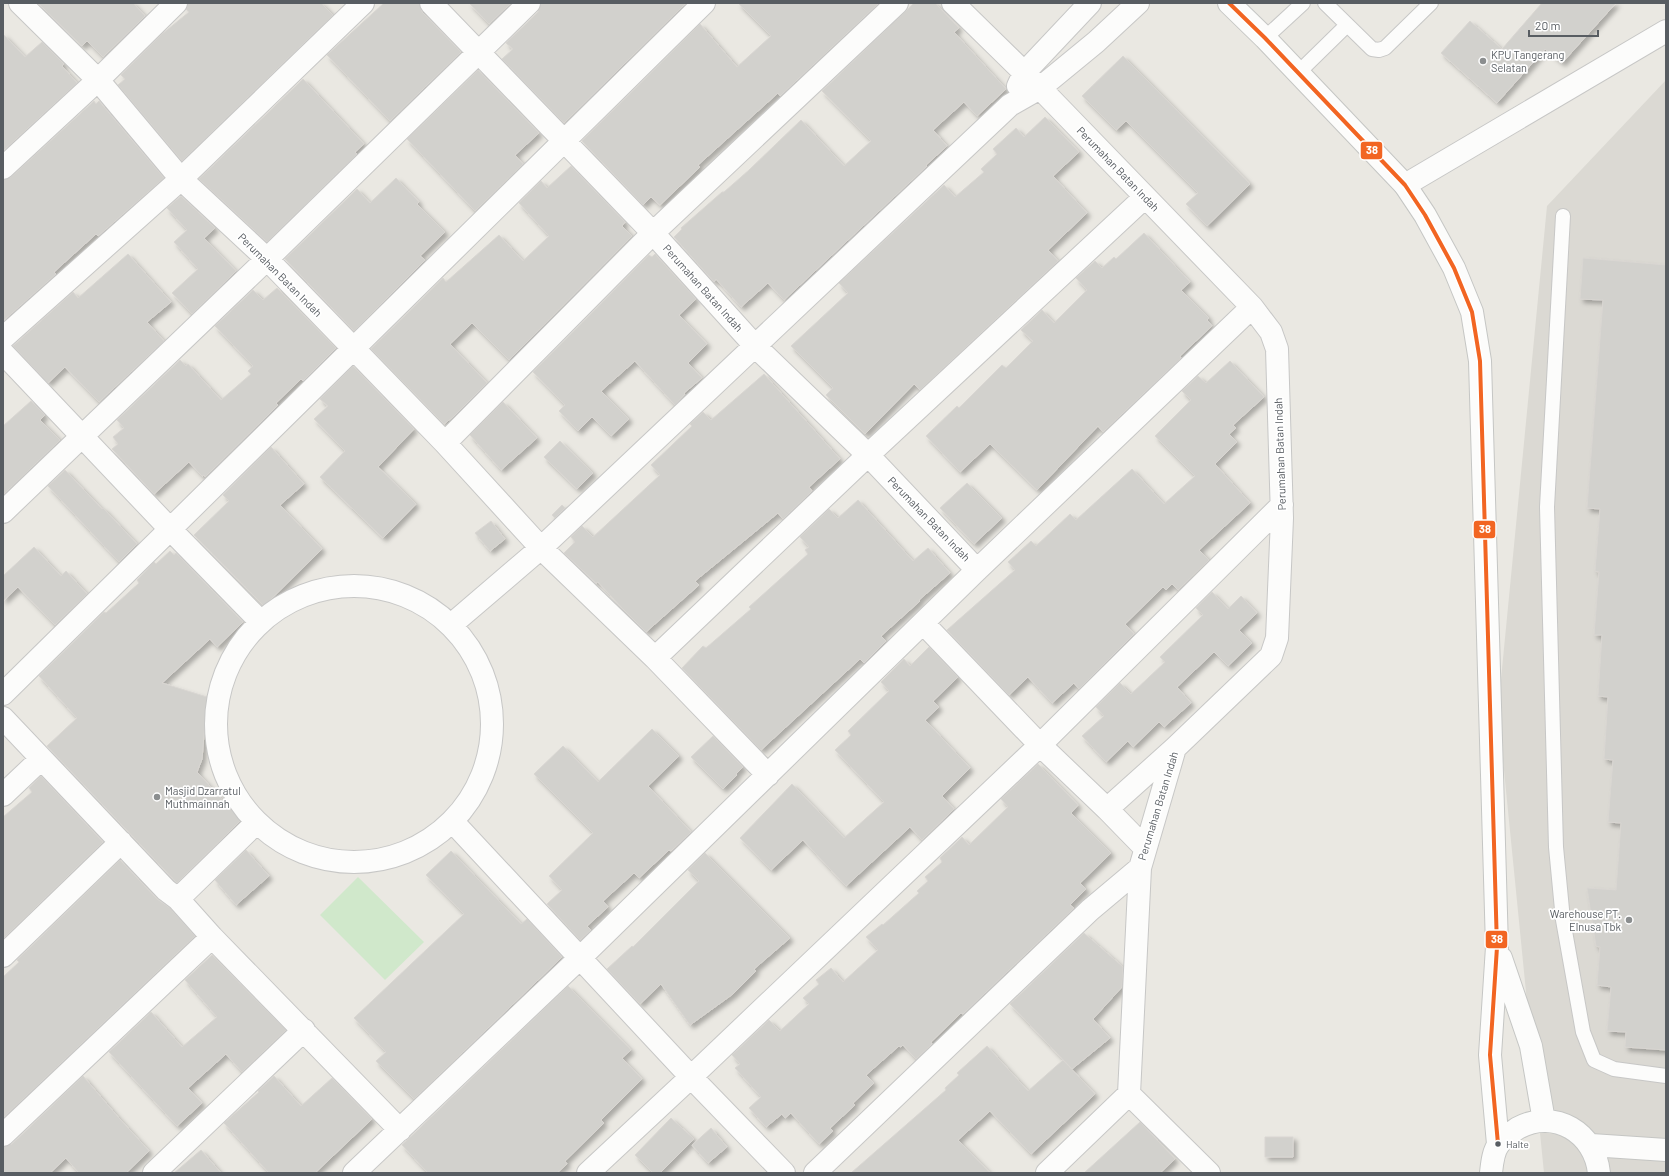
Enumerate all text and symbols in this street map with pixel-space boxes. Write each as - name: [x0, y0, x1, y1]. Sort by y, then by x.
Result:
- scale bar: [1529, 12, 1598, 38]
- text: 20 m: [1535, 18, 1561, 32]
- place label: KPU Tangerang Selatan: [1491, 48, 1564, 74]
- marker: KPU Tangerang Selatan: [1478, 56, 1488, 66]
- street label: Perumahan Batan Indah: [1074, 124, 1162, 214]
- line badge: 38: [1360, 141, 1383, 160]
- text: 38: [1366, 143, 1378, 156]
- street label: Perumahan Batan Indah: [236, 230, 325, 319]
- street label: Perumahan Batan Indah: [661, 241, 746, 334]
- street label: Perumahan Batan Indah: [1271, 397, 1288, 511]
- street label: Perumahan Batan Indah: [885, 474, 973, 564]
- line badge: 38: [1473, 520, 1496, 539]
- text: 38: [1479, 522, 1491, 535]
- street label: Perumahan Batan Indah: [1135, 750, 1180, 862]
- place label: Masjid Dzarratul Muthmainnah: [165, 784, 241, 810]
- marker: Masjid Dzarratul Muthmainnah: [152, 792, 162, 802]
- place label: Warehouse PT. Elnusa Tbk: [1550, 907, 1621, 933]
- marker: Warehouse PT. Elnusa Tbk: [1624, 915, 1634, 925]
- line badge: 38: [1485, 930, 1508, 949]
- text: 38: [1491, 932, 1503, 945]
- place label: Halte: [1506, 1138, 1529, 1150]
- marker: Halte: [1493, 1139, 1503, 1149]

